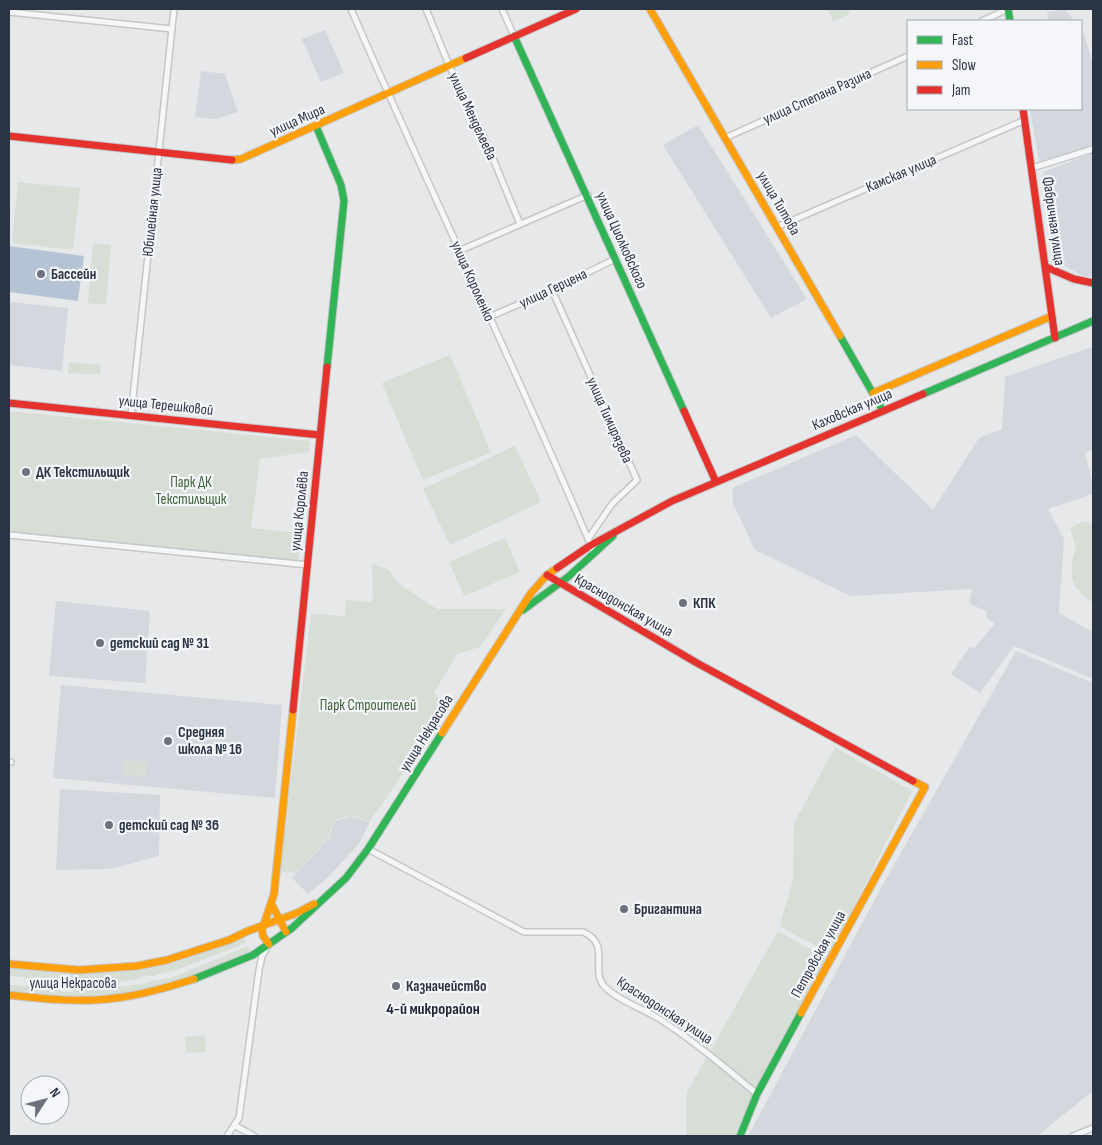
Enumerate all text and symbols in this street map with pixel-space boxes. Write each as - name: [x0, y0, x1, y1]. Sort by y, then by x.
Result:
- legend: [907, 20, 1082, 110]
- text: Fast: [952, 31, 974, 50]
- text: Slow: [952, 56, 976, 75]
- street label: улица Степана Разина: [760, 64, 875, 129]
- street label: улица Менделеева: [444, 69, 501, 163]
- text: Jam: [951, 81, 970, 100]
- street label: улица Мира: [266, 100, 328, 141]
- street label: Камская улица: [863, 150, 940, 197]
- street label: Юбилейная улица: [138, 166, 167, 258]
- street label: улица Титова: [753, 168, 805, 239]
- street label: Фабричная улица: [1038, 175, 1069, 267]
- street label: улица Циолковского: [592, 189, 651, 292]
- street label: улица Короленко: [446, 238, 499, 324]
- street label: улица Герцена: [516, 264, 590, 312]
- place label: Бассейн: [51, 265, 96, 284]
- marker: Бассейн: [35, 268, 47, 280]
- street label: улица Тимирязева: [582, 374, 637, 466]
- street label: Каховская улица: [809, 384, 895, 435]
- street label: улица Терешковой: [118, 391, 214, 420]
- place label: ДК Текстильщик: [36, 463, 130, 482]
- marker: ДК Текстильщик: [20, 466, 32, 478]
- street label: улица Королёва: [286, 470, 313, 552]
- park label: Парк ДК Текстильщик: [156, 473, 227, 509]
- street label: Краснодонская улица: [571, 570, 677, 641]
- place label: КПК: [693, 594, 716, 613]
- marker: КПК: [677, 597, 689, 609]
- place label: детский сад № 31: [110, 634, 209, 653]
- marker: детский сад № 31: [94, 637, 106, 649]
- street label: улица Некрасова: [395, 691, 458, 775]
- park label: Парк Строителей: [320, 696, 416, 715]
- place label: Средняя школа № 16: [178, 723, 242, 759]
- marker: Средняя школа № 16: [162, 735, 174, 747]
- place label: детский сад № 36: [119, 816, 219, 835]
- marker: детский сад № 36: [103, 819, 115, 831]
- place label: Бригантина: [634, 900, 702, 919]
- marker: Бригантина: [618, 903, 630, 915]
- street label: Петровская улица: [787, 907, 850, 1001]
- street label: Краснодонская улица: [613, 972, 717, 1049]
- street label: улица Некрасова: [29, 974, 117, 993]
- place label: Казначейство: [406, 977, 487, 996]
- marker: Казначейство: [390, 980, 402, 992]
- district label: 4-й микрорайон: [386, 1000, 480, 1019]
- north arrow: [20, 1075, 70, 1125]
- text: N: [46, 1085, 64, 1101]

